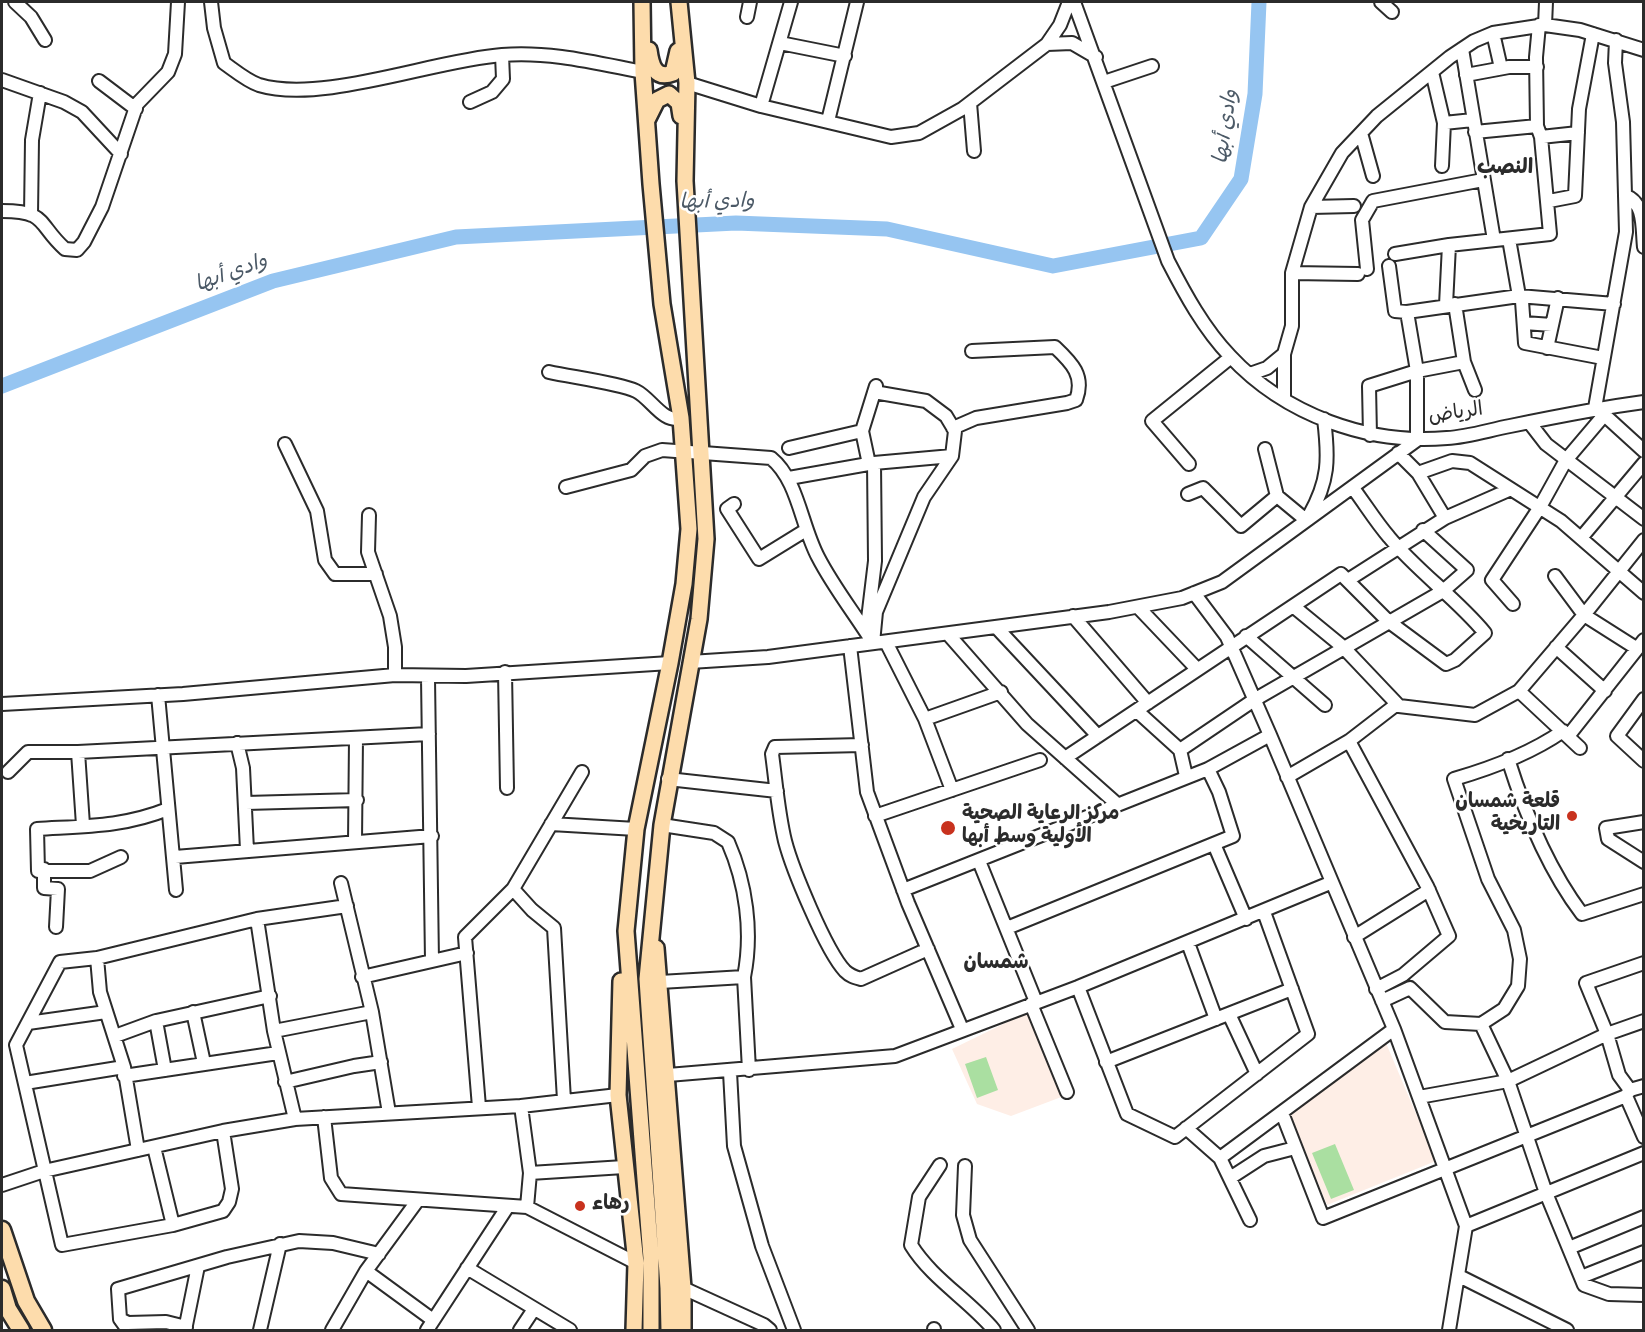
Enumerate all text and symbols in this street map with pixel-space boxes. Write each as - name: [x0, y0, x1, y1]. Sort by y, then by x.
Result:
- water label: وادي أبها: [1210, 88, 1246, 166]
- district label: النصب: [1477, 157, 1533, 183]
- water label: وادي أبها: [679, 191, 755, 217]
- water label: وادي أبها: [192, 250, 272, 300]
- street label: الرياض: [1427, 399, 1485, 431]
- place label: قلعة شمسان التاريخية: [1455, 792, 1560, 839]
- place label: مركز الرعاية الصحية الأولية وسط أبها: [962, 804, 1119, 851]
- marker: قلعة شمسان التاريخية: [1565, 809, 1579, 823]
- marker: مركز الرعاية الصحية الأولية وسط أبها: [939, 819, 957, 837]
- district label: شمسان: [963, 952, 1029, 978]
- place label: رهاء: [592, 1194, 630, 1218]
- marker: رهاء: [573, 1199, 587, 1213]

